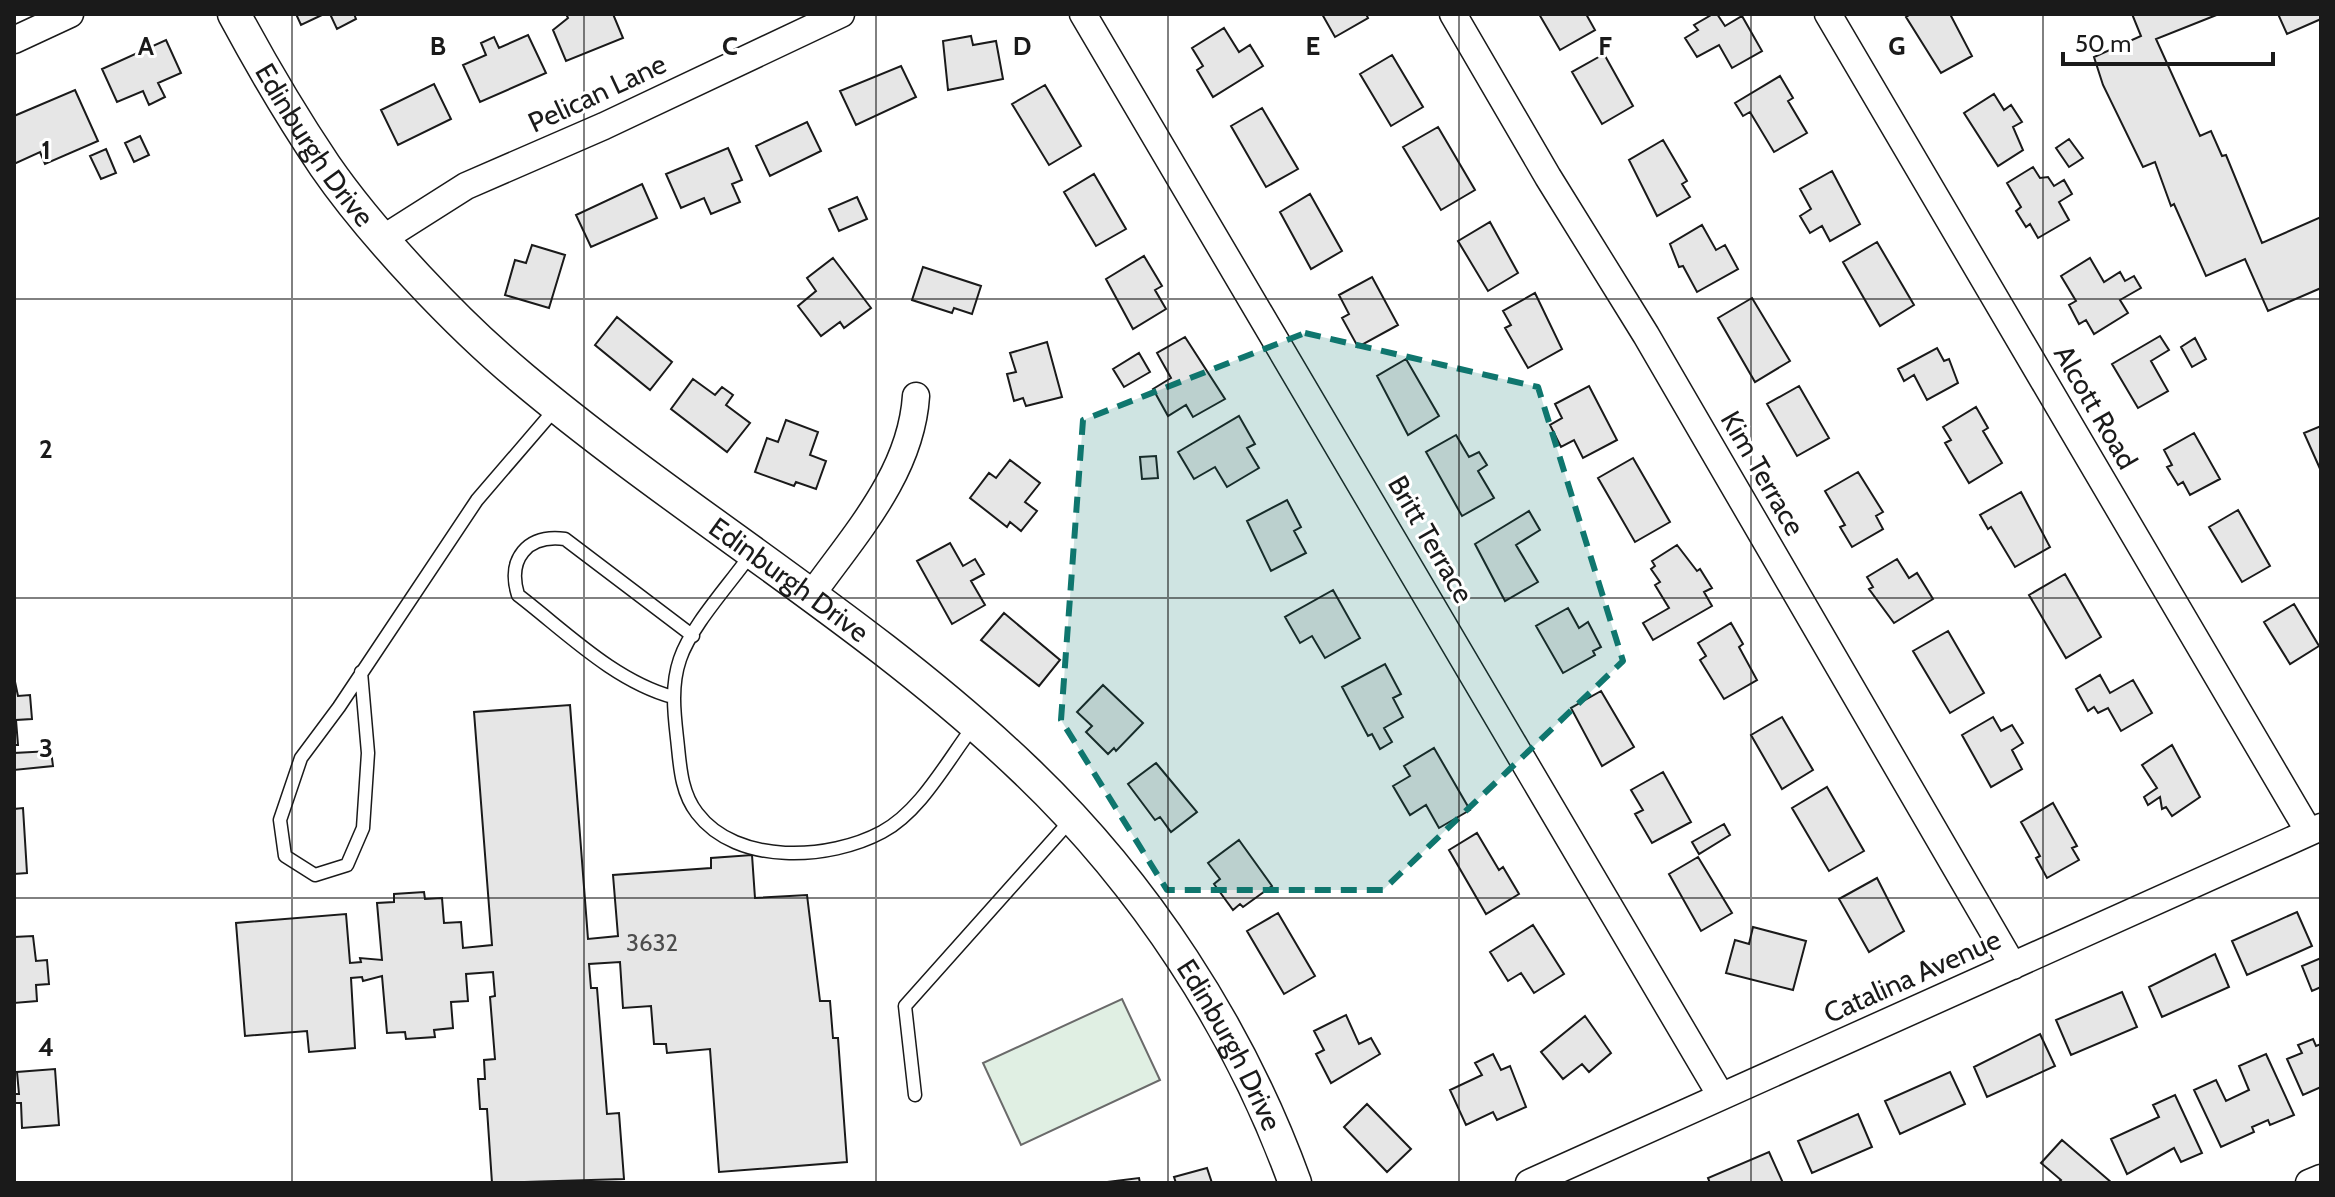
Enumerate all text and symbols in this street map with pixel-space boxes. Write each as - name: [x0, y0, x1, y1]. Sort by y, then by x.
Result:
- scale bar: [2063, 16, 2273, 66]
- text: 50 m: [2075, 29, 2131, 58]
- text: A: [138, 30, 155, 62]
- text: B: [430, 30, 446, 62]
- text: C: [722, 30, 738, 62]
- text: D: [1013, 30, 1031, 62]
- text: E: [1306, 30, 1320, 62]
- text: F: [1598, 30, 1612, 62]
- text: G: [1888, 30, 1906, 62]
- street label: Pelican Lane: [523, 46, 671, 140]
- street label: Edinburgh Drive: [248, 57, 382, 233]
- text: 1: [41, 134, 51, 166]
- street label: Alcott Road: [2047, 339, 2145, 475]
- street label: Kim Terrace: [1714, 405, 1812, 541]
- text: 2: [39, 433, 53, 465]
- street label: Britt Terrace: [1381, 469, 1481, 609]
- street label: Edinburgh Drive: [703, 510, 876, 649]
- text: 3: [39, 732, 53, 764]
- street label: Catalina Avenue: [1818, 922, 2006, 1030]
- house number: 3632: [626, 928, 678, 957]
- street label: Edinburgh Drive: [1170, 953, 1289, 1135]
- text: 4: [38, 1031, 54, 1063]

